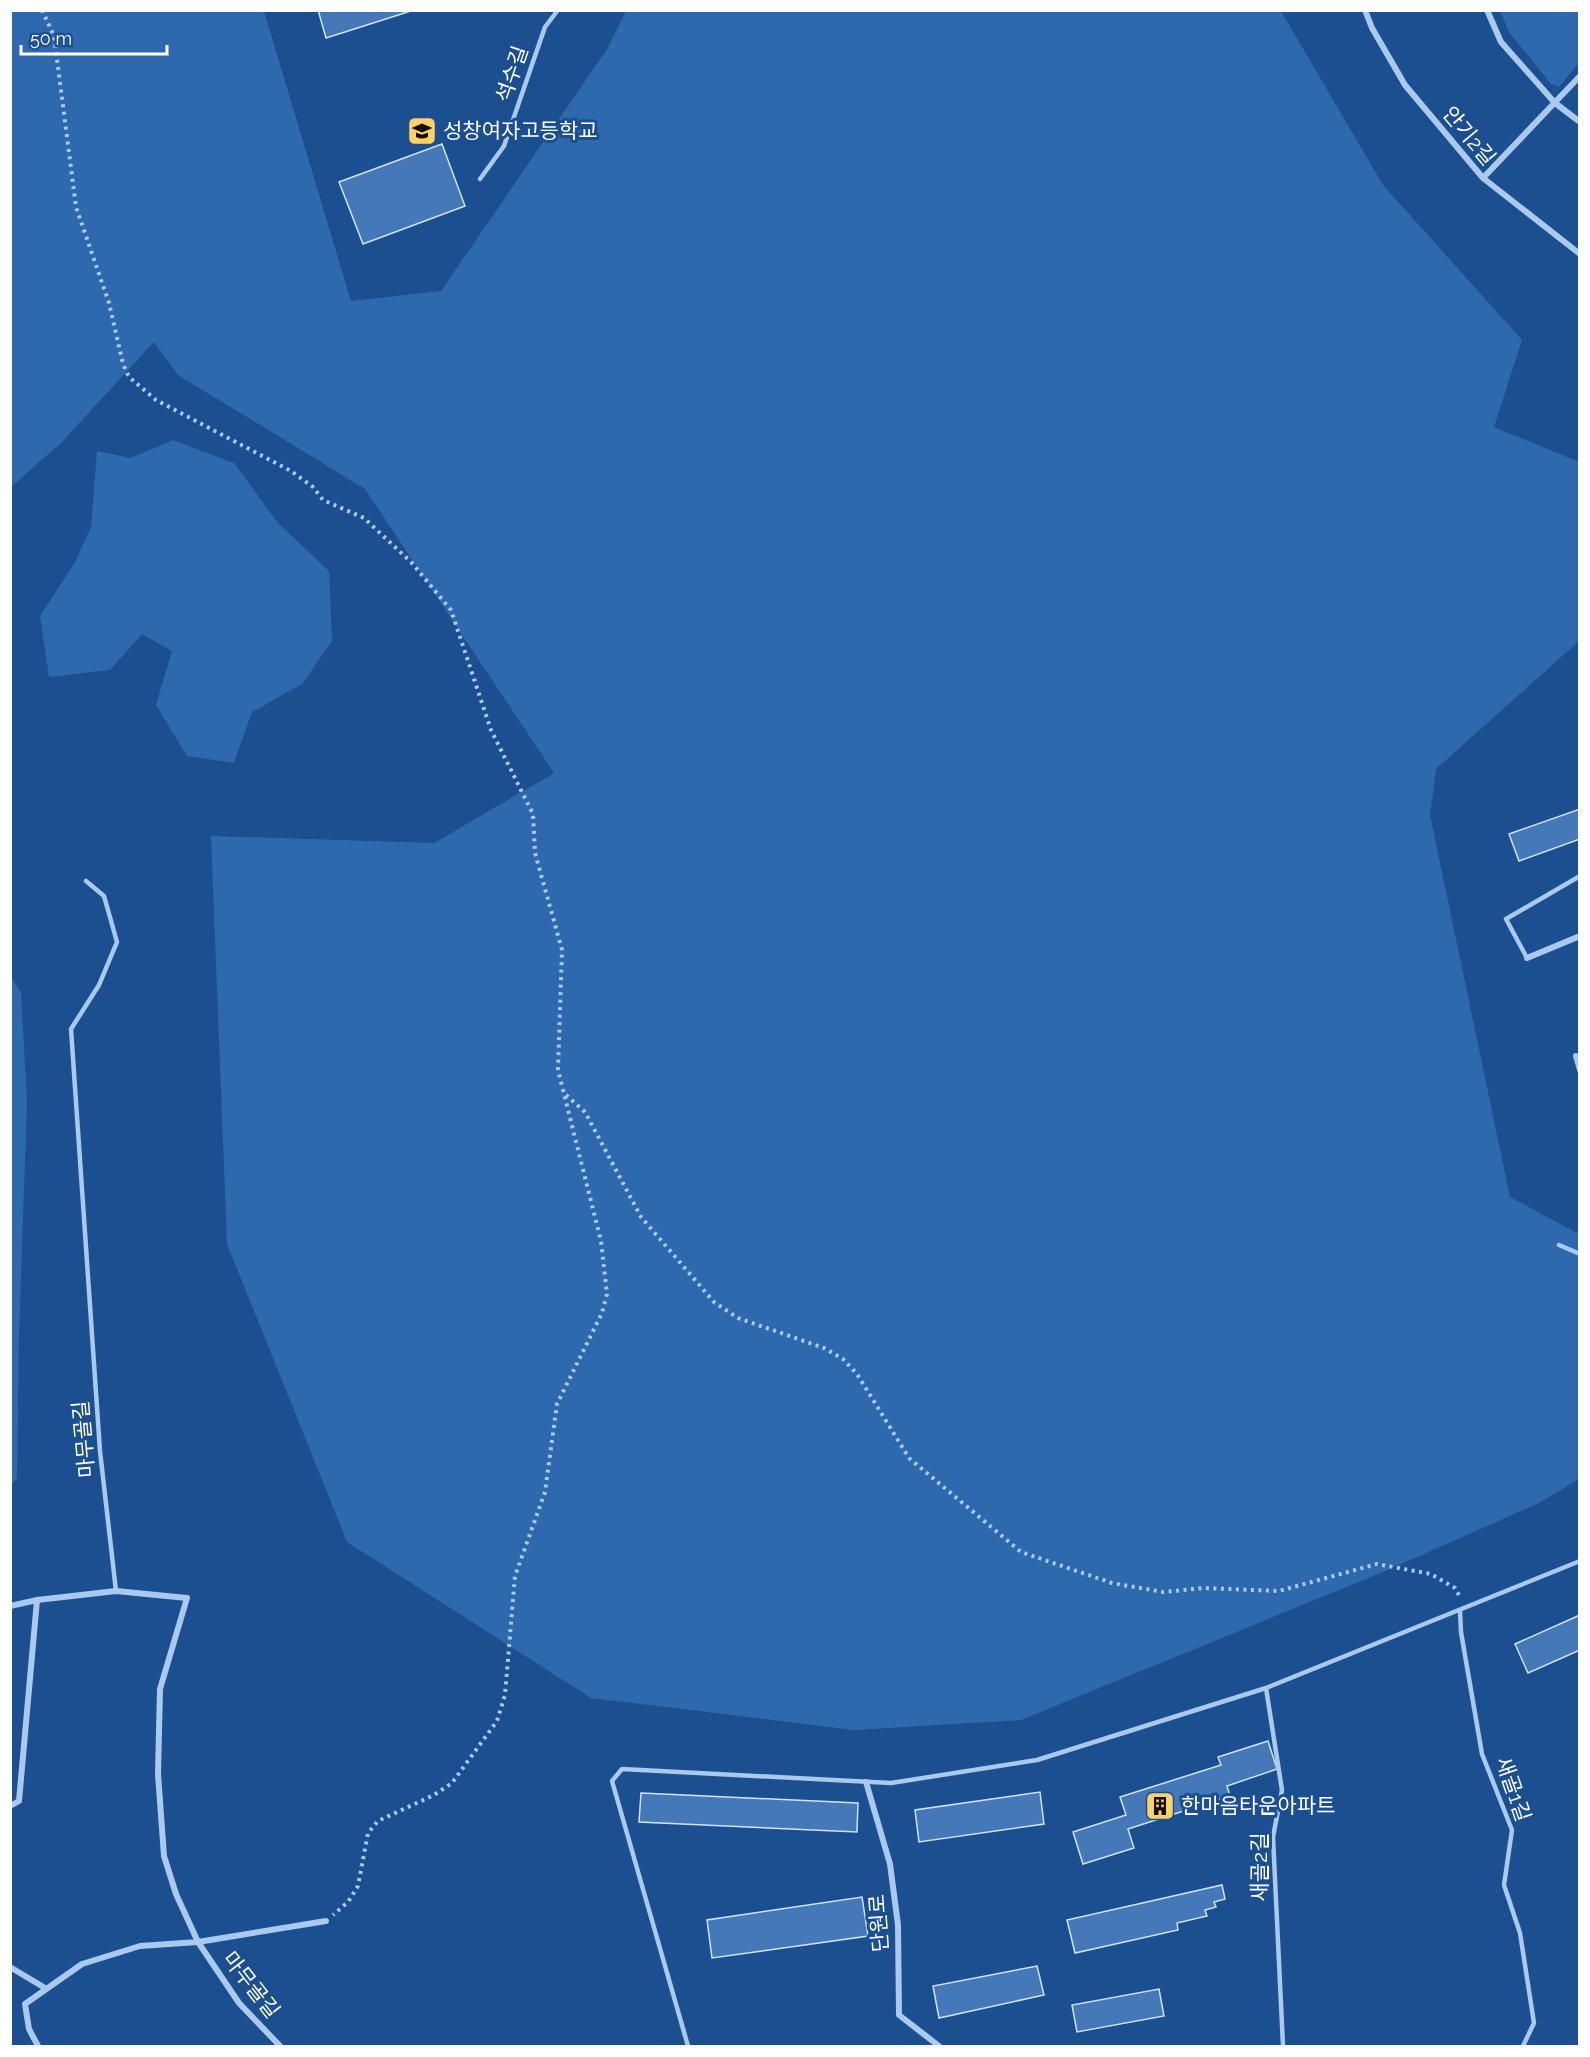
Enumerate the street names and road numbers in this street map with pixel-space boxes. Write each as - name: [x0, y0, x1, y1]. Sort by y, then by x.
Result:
- street label: 석수길: [490, 42, 533, 105]
- street label: 안기2길: [1438, 101, 1501, 170]
- street label: 마무골길: [68, 1399, 99, 1479]
- street label: 새골1길: [1491, 1753, 1536, 1825]
- street label: 새골2길: [1247, 1833, 1272, 1901]
- street label: 단원로: [864, 1893, 893, 1953]
- street label: 마무골길: [218, 1947, 285, 2023]

